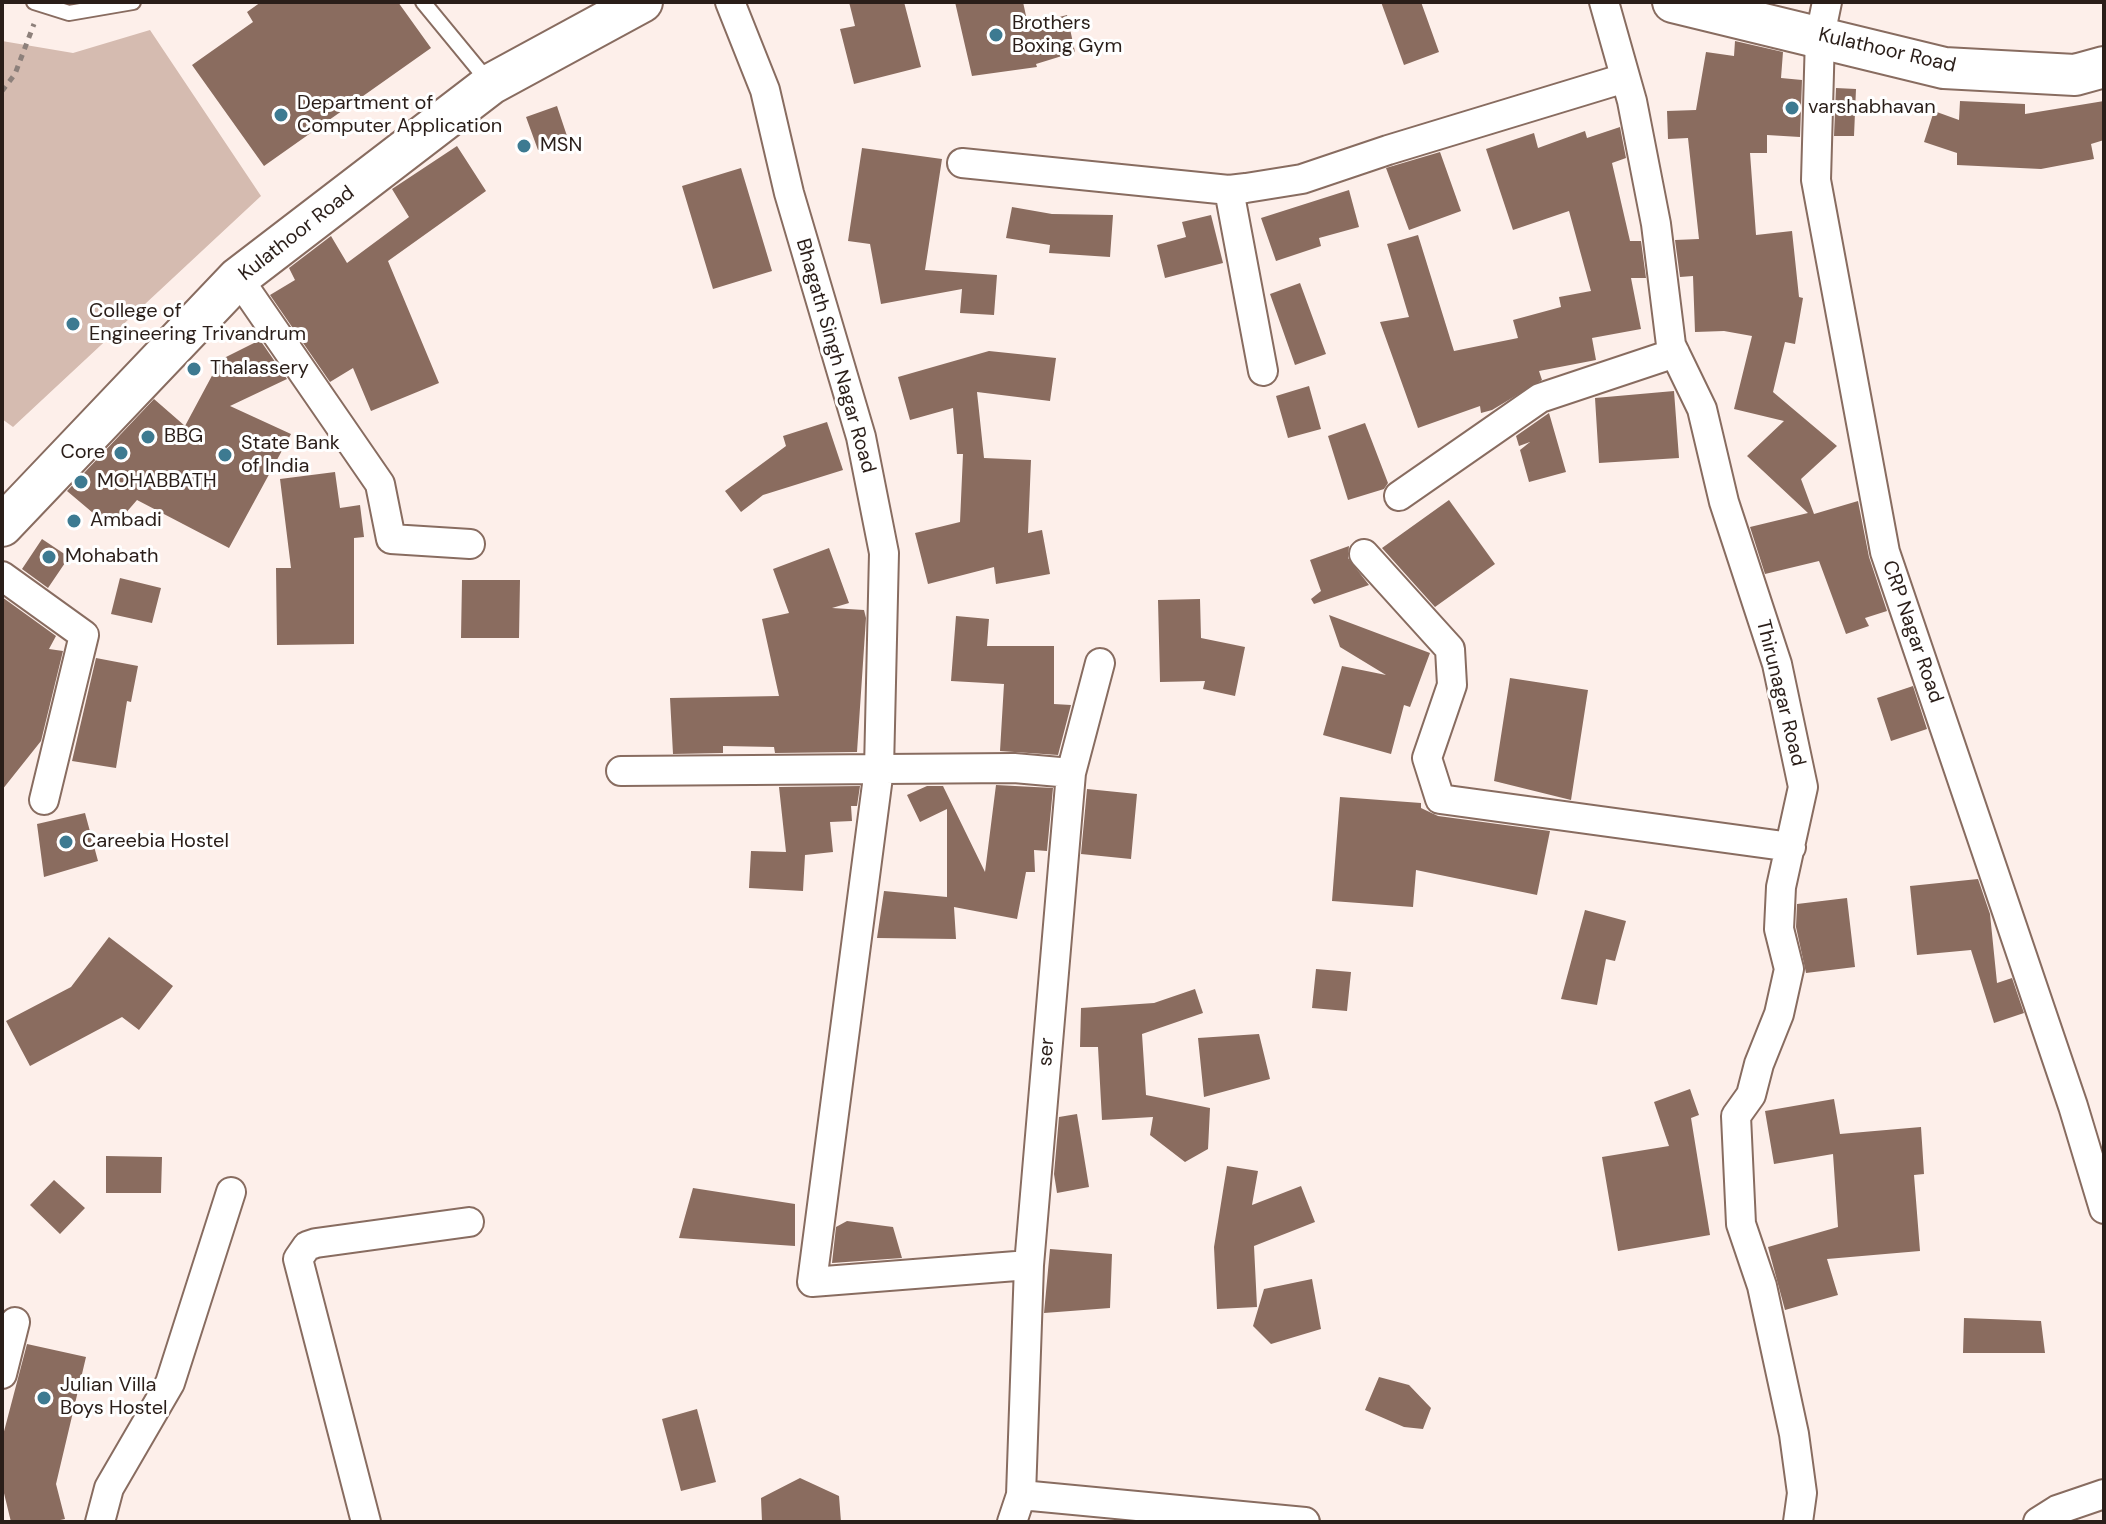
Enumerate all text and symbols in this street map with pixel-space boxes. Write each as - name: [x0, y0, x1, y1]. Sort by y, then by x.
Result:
- place label: Brothers Boxing Gym: [1012, 12, 1122, 59]
- street label: Kulathoor Road: [1816, 24, 1958, 78]
- marker: Brothers Boxing Gym: [987, 26, 1005, 44]
- place label: Department of Computer Application: [297, 92, 502, 139]
- place label: varshabhavan: [1808, 96, 1936, 120]
- marker: varshabhavan: [1783, 99, 1801, 117]
- marker: Department of Computer Application: [272, 106, 290, 124]
- place label: MSN: [540, 134, 582, 158]
- marker: MSN: [515, 137, 533, 155]
- street label: Kulathoor Road: [234, 181, 360, 287]
- street label: Bhagath Singh Nagar Road: [790, 236, 880, 476]
- place label: College of Engineering Trivandrum: [89, 300, 306, 347]
- marker: College of Engineering Trivandrum: [64, 315, 82, 333]
- place label: Thalassery: [210, 357, 309, 381]
- marker: Thalassery: [185, 360, 203, 378]
- place label: BBG: [164, 425, 203, 449]
- marker: BBG: [139, 428, 157, 446]
- place label: State Bank of India: [241, 432, 340, 479]
- place label: Core: [60, 441, 105, 465]
- marker: Core: [112, 444, 130, 462]
- marker: State Bank of India: [216, 446, 234, 464]
- place label: MOHABBATH: [97, 470, 217, 494]
- marker: MOHABBATH: [72, 473, 90, 491]
- place label: Ambadi: [90, 509, 162, 533]
- marker: Ambadi: [65, 512, 83, 530]
- place label: Mohabath: [65, 545, 159, 569]
- marker: Mohabath: [40, 548, 58, 566]
- street label: CRP Nagar Road: [1876, 558, 1948, 706]
- street label: Thirunagar Road: [1750, 617, 1810, 769]
- place label: Careebia Hostel: [82, 830, 229, 854]
- marker: Careebia Hostel: [57, 833, 75, 851]
- street label: ser: [1034, 1037, 1060, 1067]
- place label: Julian Villa Boys Hostel: [60, 1374, 167, 1421]
- marker: Julian Villa Boys Hostel: [35, 1389, 53, 1407]

